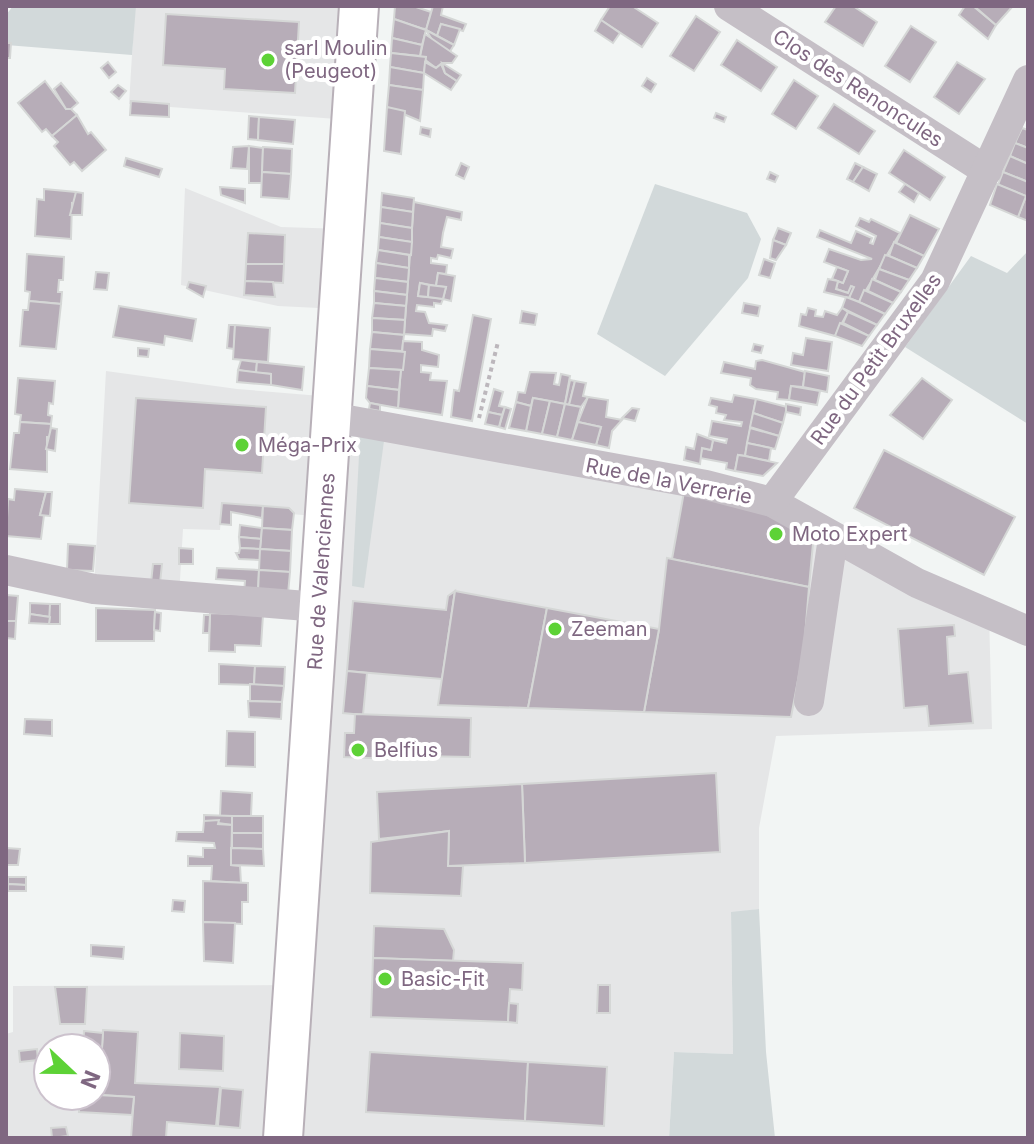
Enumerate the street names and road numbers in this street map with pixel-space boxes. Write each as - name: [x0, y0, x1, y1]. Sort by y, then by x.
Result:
- street label: Clos des Renoncules: [768, 24, 948, 152]
- street label: Rue du Petit Bruxelles: [806, 269, 946, 449]
- street label: Rue de la Verrerie: [584, 453, 754, 509]
- street label: Rue de Valenciennes: [302, 472, 340, 671]

